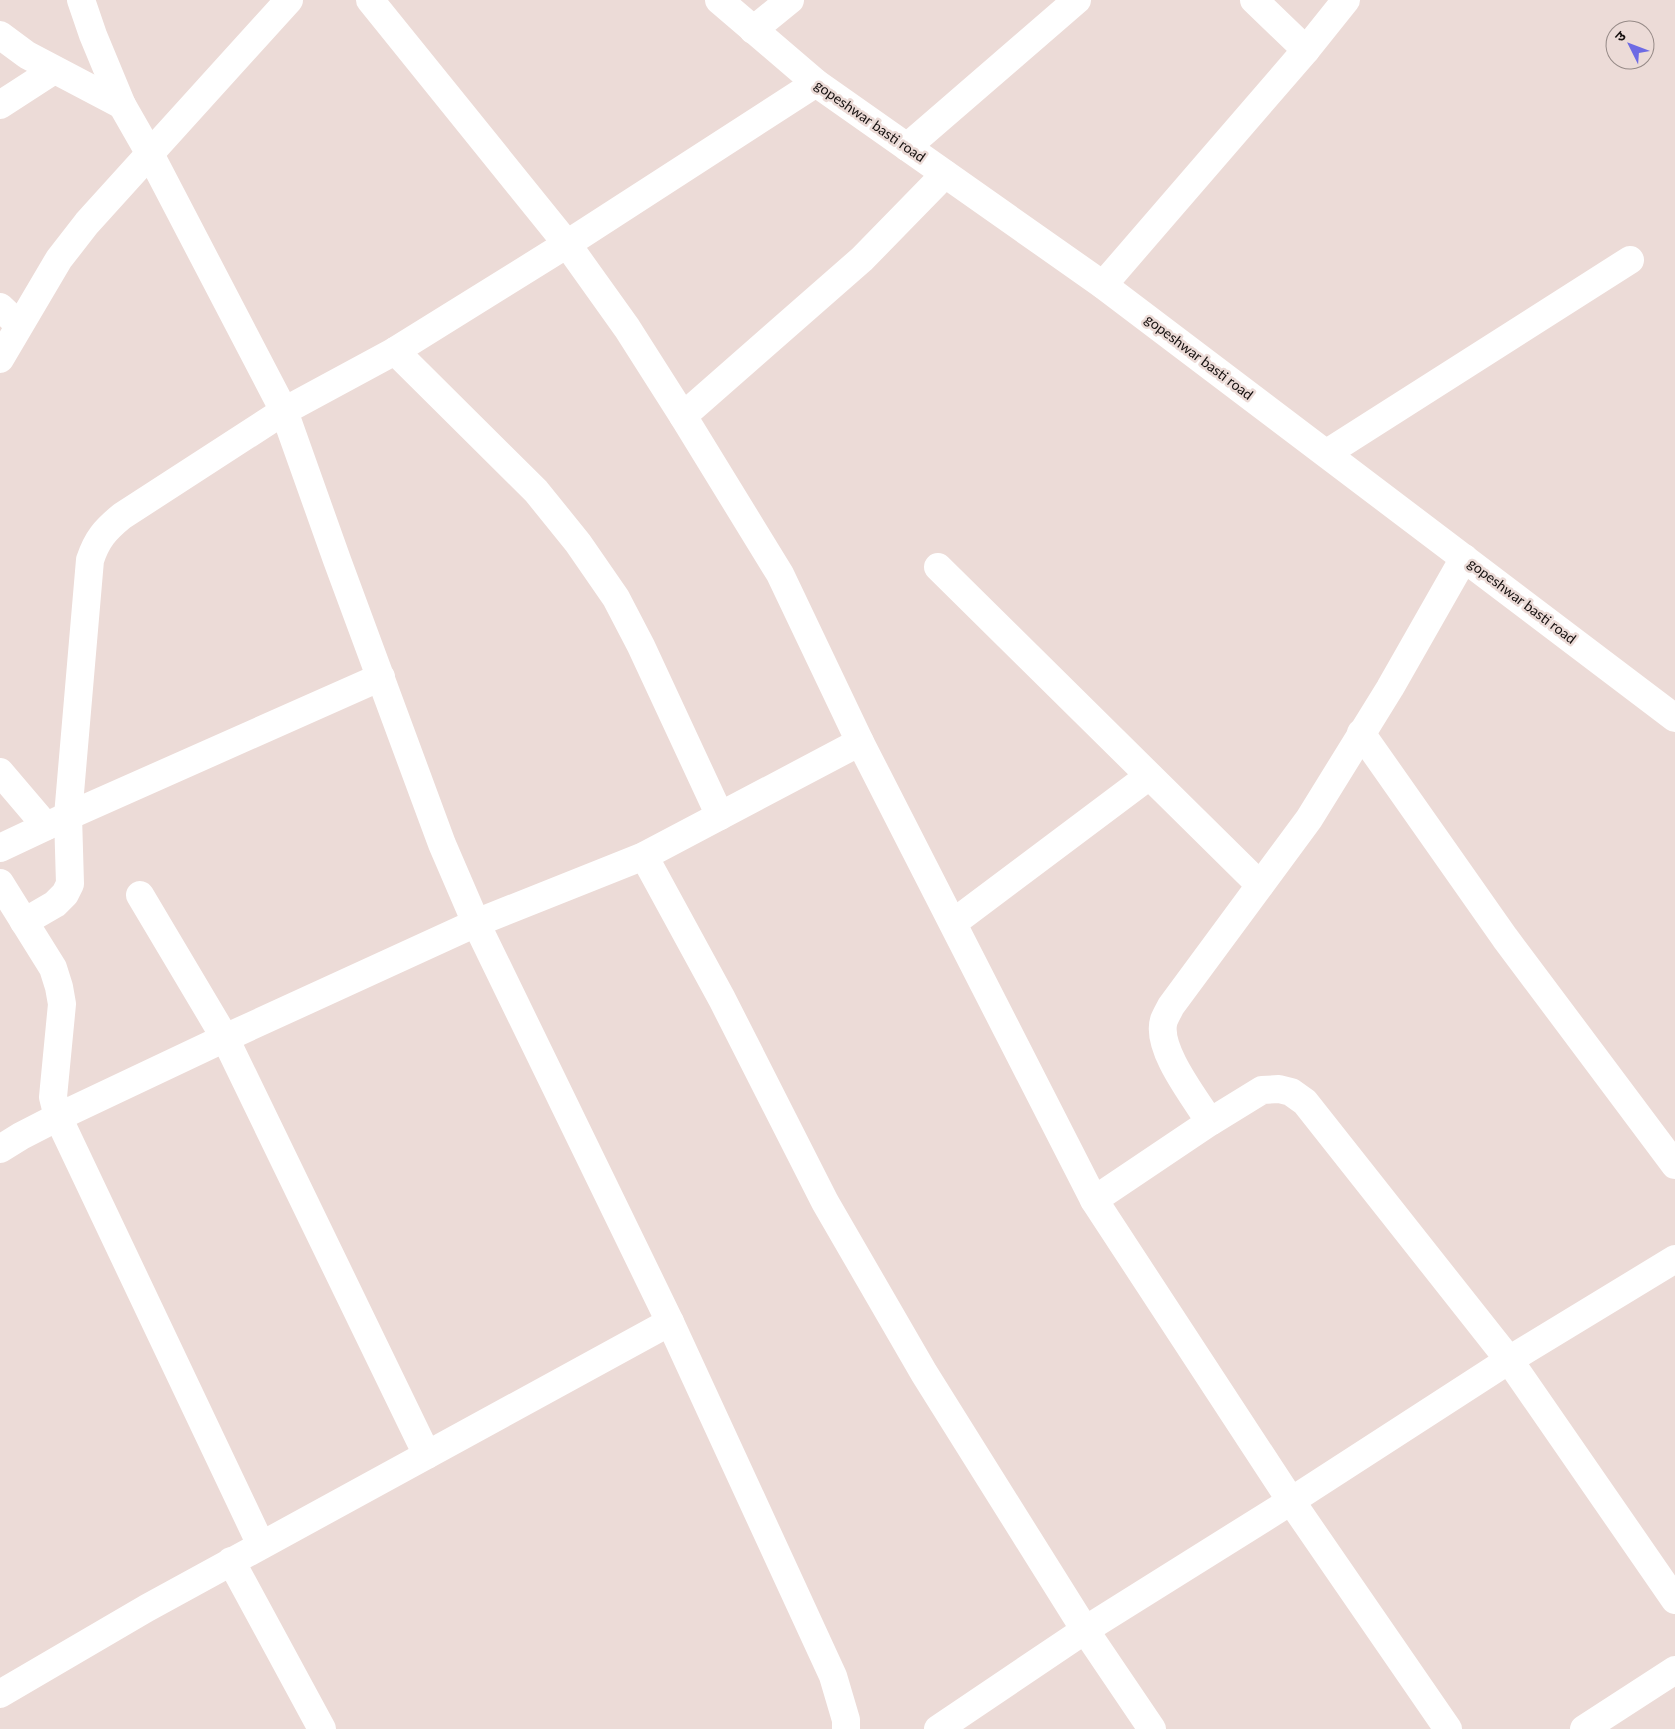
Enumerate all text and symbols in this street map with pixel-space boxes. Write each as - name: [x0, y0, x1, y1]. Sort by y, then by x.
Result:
- north arrow: [1605, 20, 1655, 70]
- text: उ: [1611, 27, 1630, 45]
- street label: gopeshwar basti road: [812, 76, 929, 165]
- street label: gopeshwar basti road: [1142, 310, 1257, 403]
- street label: gopeshwar basti road: [1465, 554, 1580, 647]

